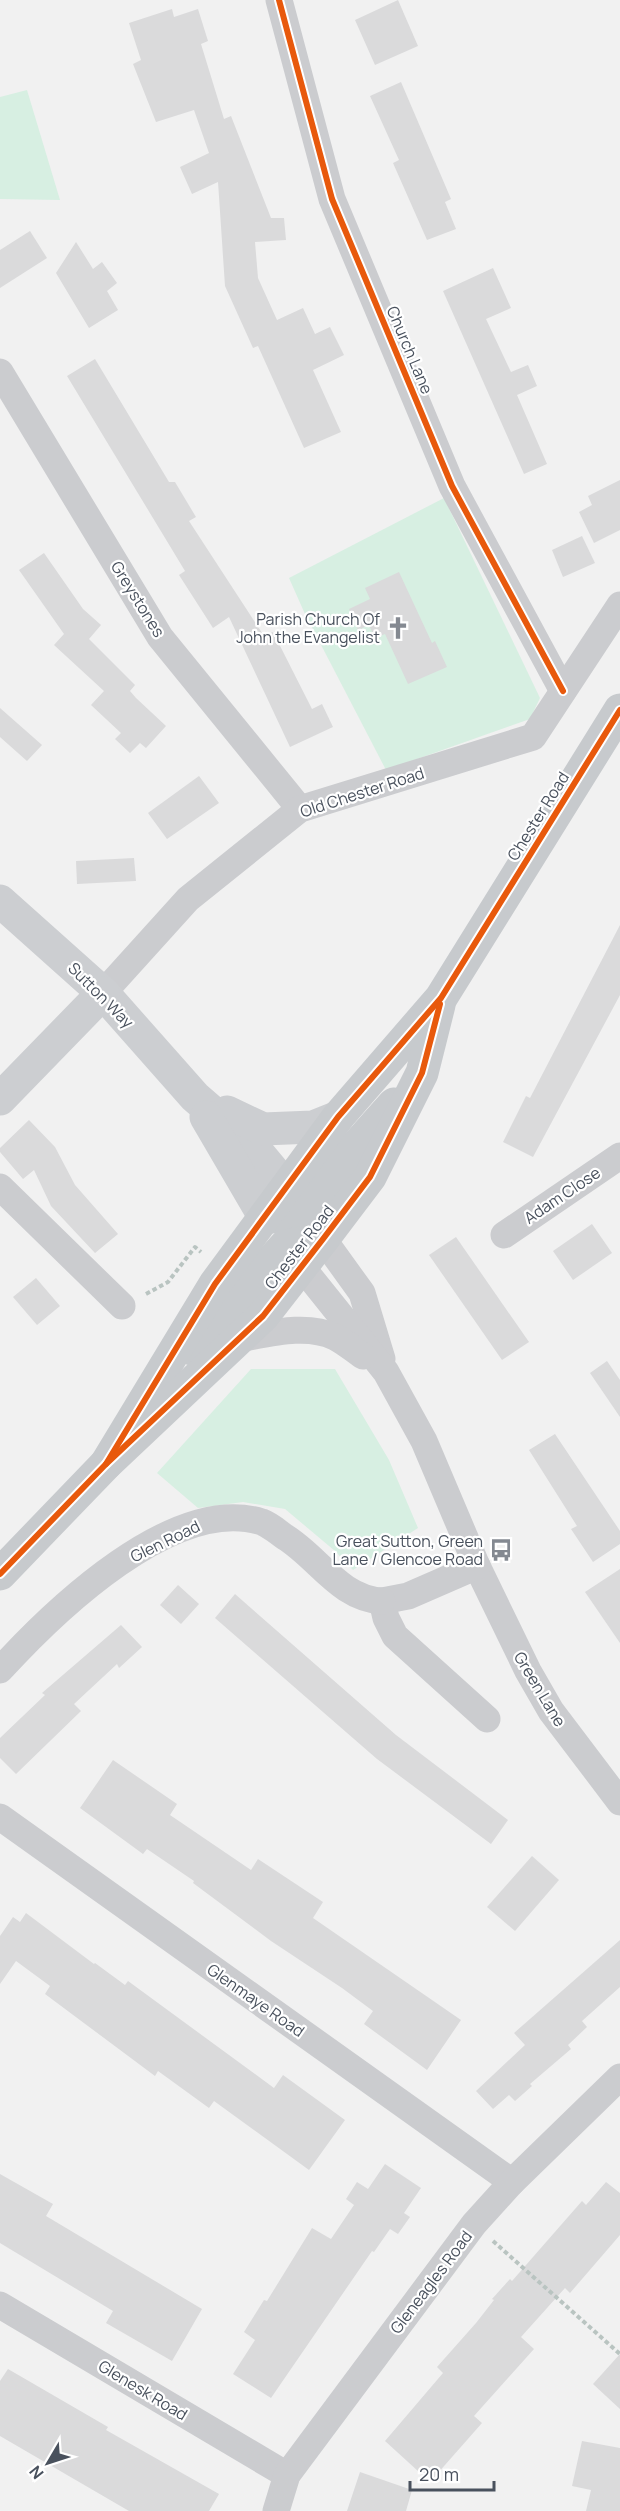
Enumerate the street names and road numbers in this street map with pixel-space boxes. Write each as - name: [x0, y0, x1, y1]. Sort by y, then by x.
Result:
- street label: Church Lane: [382, 303, 438, 397]
- street label: Greystones: [106, 557, 170, 641]
- street label: Old Chester Road: [297, 762, 427, 822]
- street label: Chester Road: [502, 767, 574, 865]
- street label: Sutton Way: [63, 957, 139, 1033]
- street label: Adam Close: [520, 1161, 604, 1229]
- street label: Chester Road: [259, 1200, 339, 1294]
- street label: Glen Road: [127, 1515, 203, 1567]
- street label: Green Lane: [509, 1647, 571, 1731]
- street label: Glenmaye Road: [203, 1958, 309, 2042]
- street label: Gleneagles Road: [385, 2226, 477, 2338]
- street label: Glenesk Road: [94, 2355, 192, 2425]

